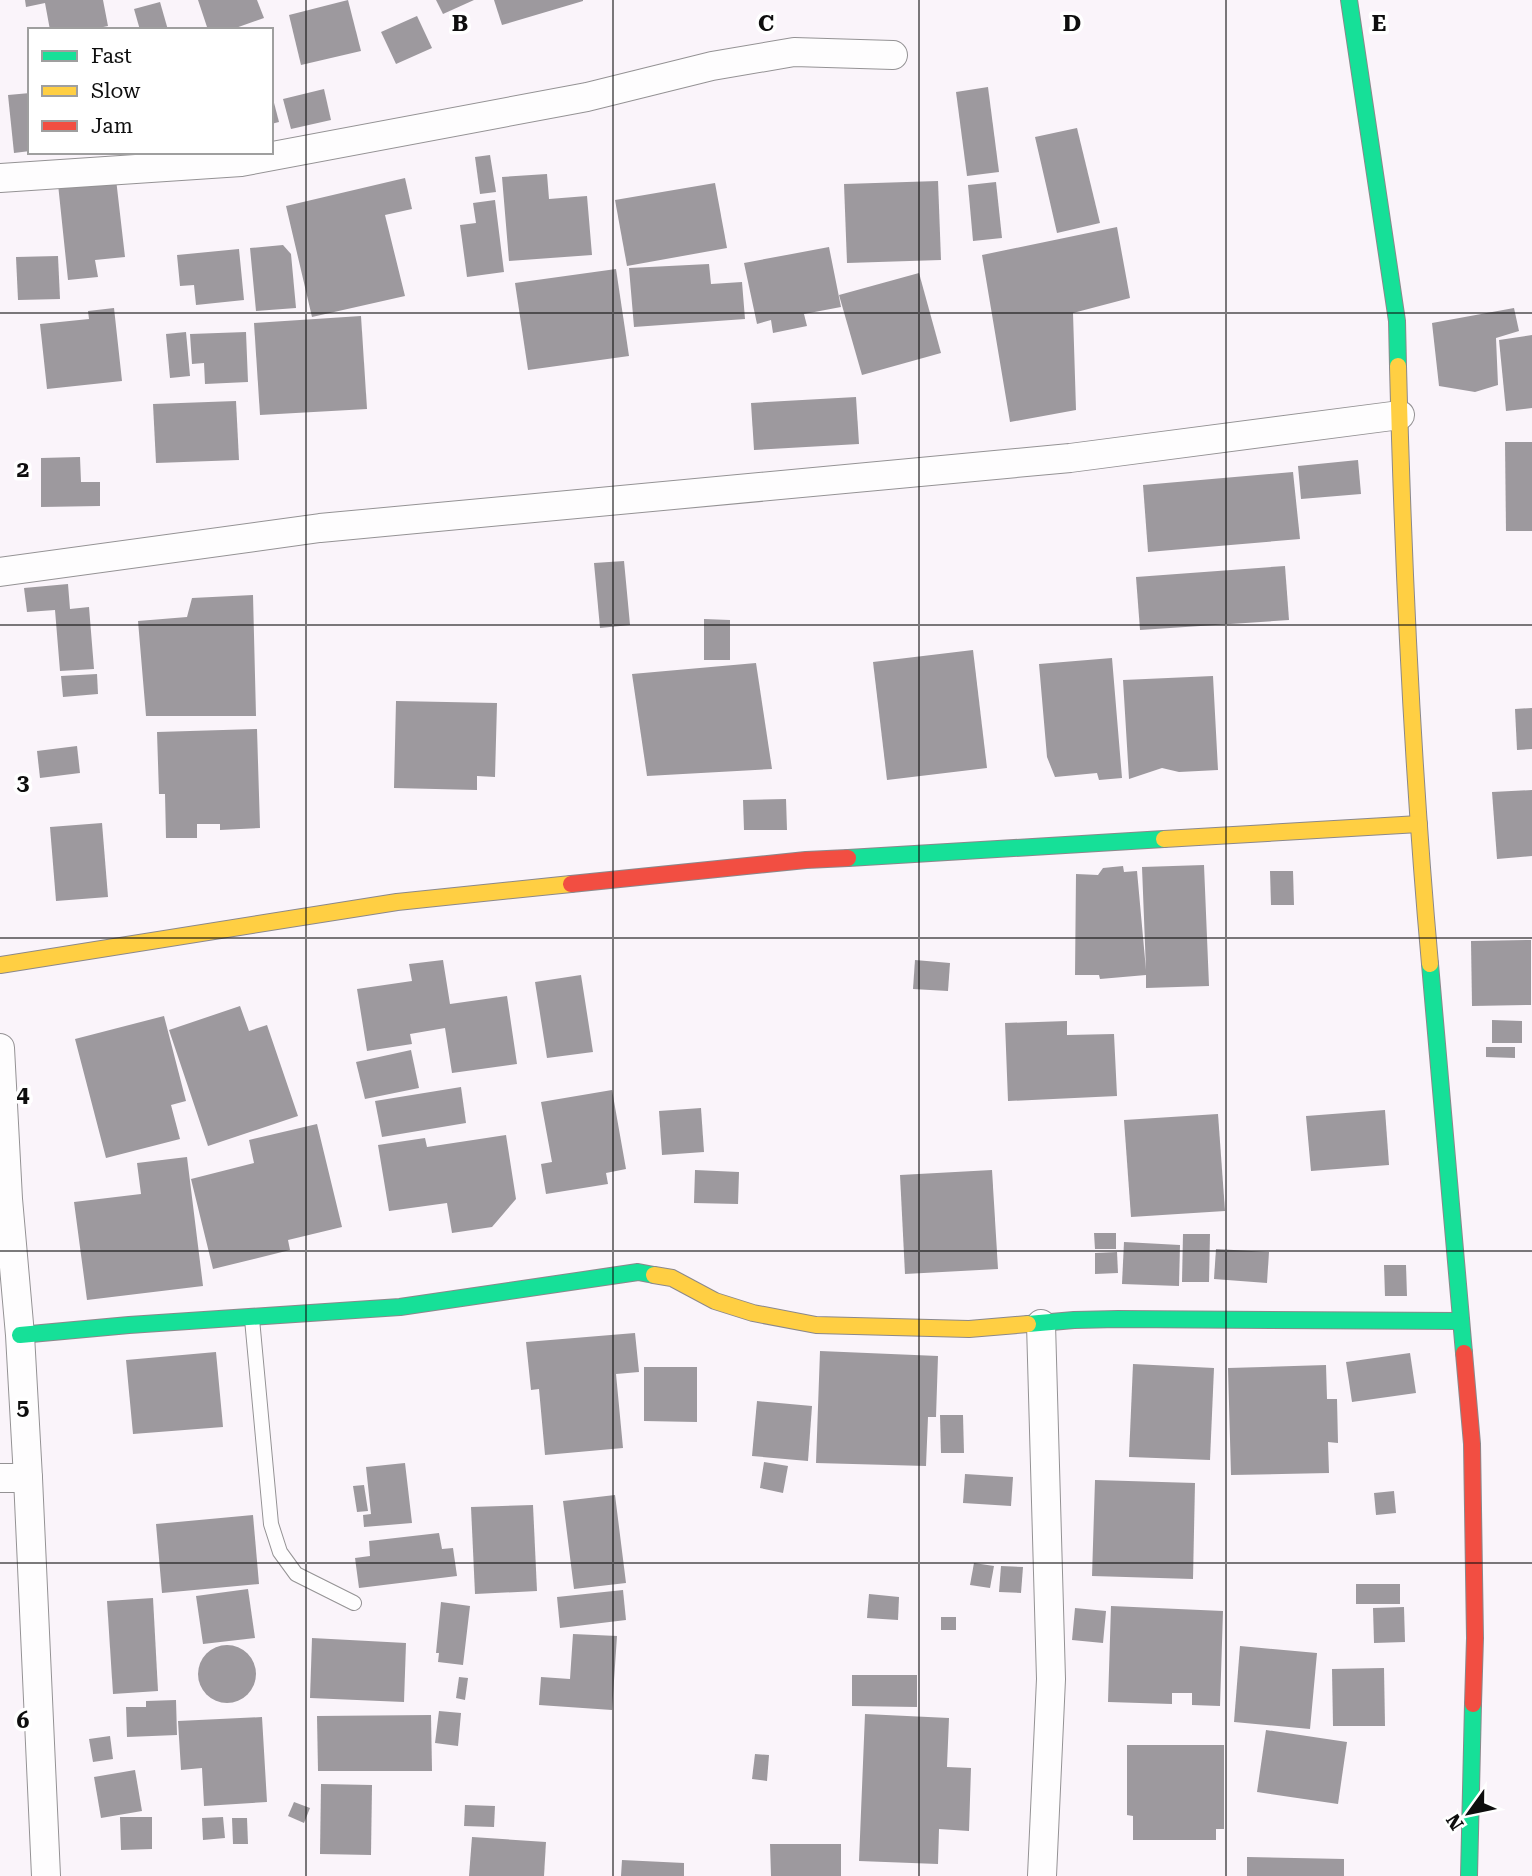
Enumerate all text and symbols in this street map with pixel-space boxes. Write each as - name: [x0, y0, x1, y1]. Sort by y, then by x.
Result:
- text: B: [452, 10, 468, 37]
- text: C: [758, 10, 774, 37]
- text: D: [1063, 10, 1081, 37]
- text: E: [1372, 10, 1386, 37]
- legend: [28, 28, 273, 154]
- text: Fast: [91, 44, 132, 68]
- text: Slow: [91, 79, 141, 103]
- text: Jam: [91, 114, 133, 138]
- text: 2: [17, 456, 29, 483]
- text: 3: [17, 769, 30, 796]
- text: 4: [17, 1081, 30, 1108]
- text: 5: [17, 1394, 30, 1421]
- text: 6: [17, 1707, 30, 1734]
- north arrow: [1434, 1778, 1504, 1848]
- text: N: [1441, 1809, 1469, 1834]

